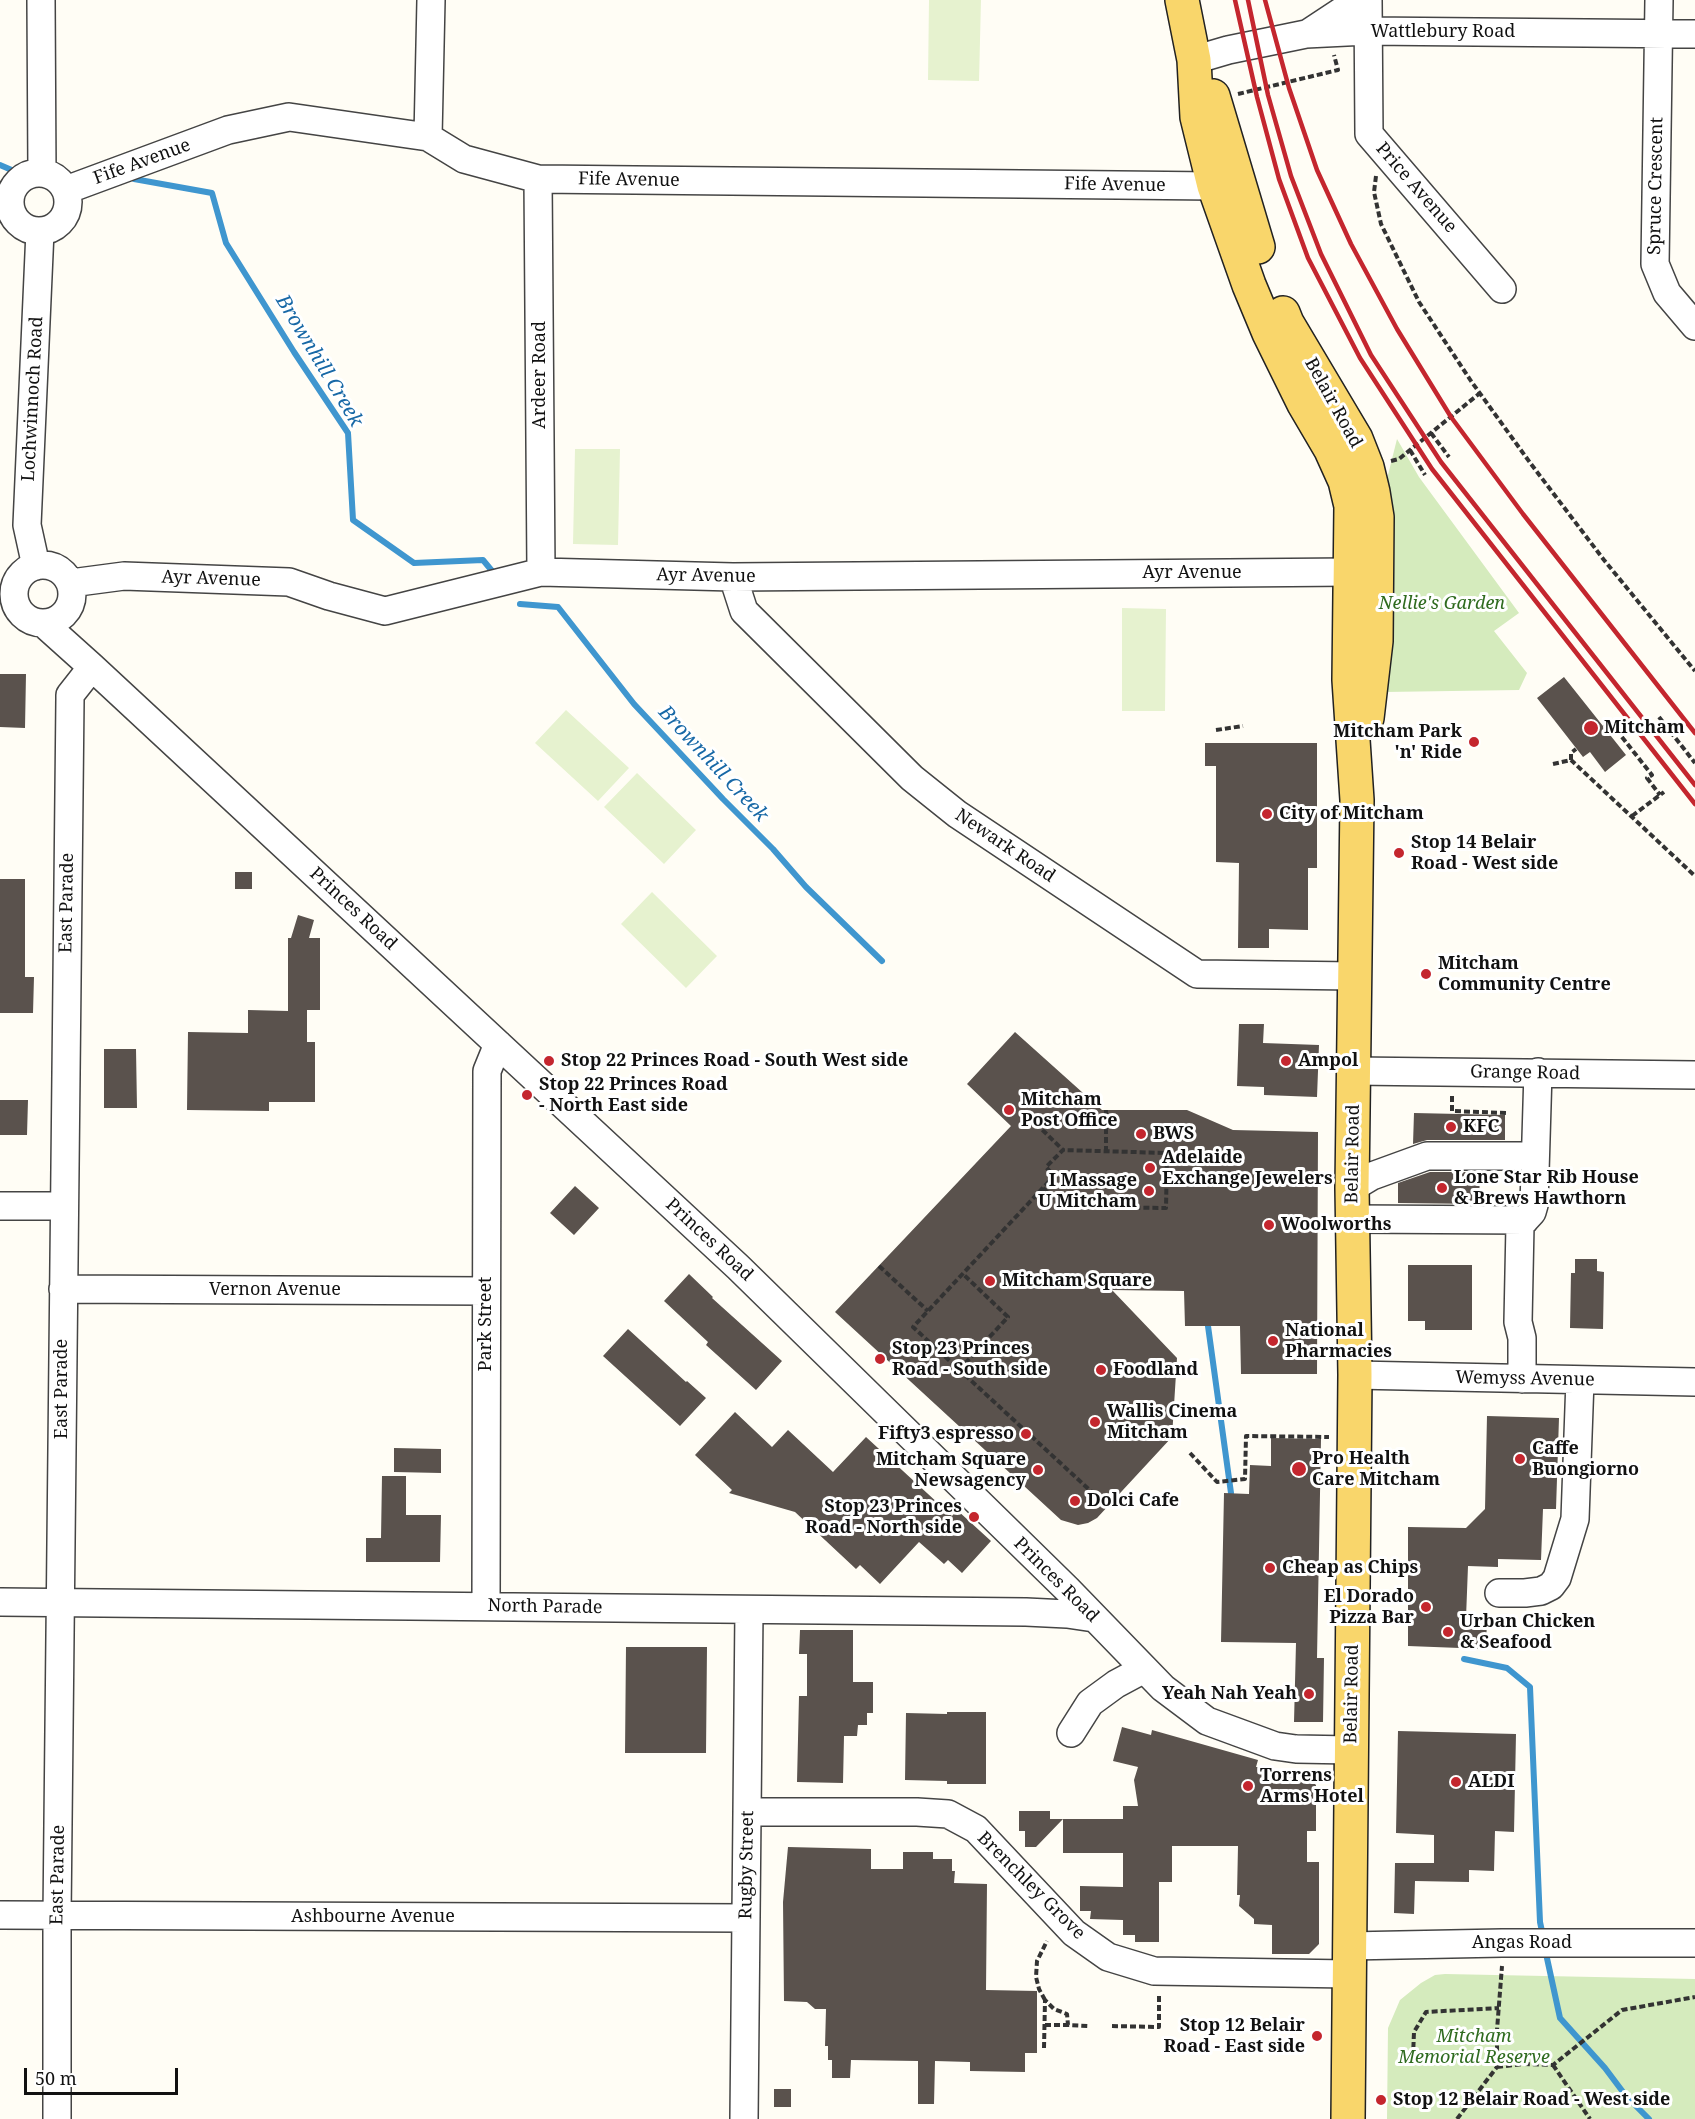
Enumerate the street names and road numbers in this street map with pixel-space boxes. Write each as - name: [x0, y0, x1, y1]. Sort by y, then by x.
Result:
- street label: Wattlebury Road: [1371, 21, 1515, 43]
- street label: Spruce Crescent: [1644, 117, 1668, 255]
- street label: Fife Avenue: [91, 134, 193, 190]
- street label: Price Avenue: [1371, 138, 1461, 238]
- street label: Fife Avenue: [578, 168, 680, 192]
- street label: Fife Avenue: [1064, 173, 1166, 197]
- street label: Lochwinnoch Road: [18, 316, 48, 482]
- street label: Ardeer Road: [529, 321, 551, 429]
- street label: Belair Road: [1299, 354, 1367, 452]
- street label: Ayr Avenue: [1142, 562, 1242, 584]
- street label: Ayr Avenue: [656, 564, 756, 588]
- street label: Ayr Avenue: [161, 566, 261, 592]
- street label: Newark Road: [951, 805, 1059, 887]
- street label: East Parade: [55, 853, 79, 953]
- street label: Princes Road: [305, 863, 401, 955]
- street label: Grange Road: [1470, 1061, 1580, 1085]
- street label: Belair Road: [1341, 1104, 1365, 1204]
- street label: Princes Road: [661, 1194, 757, 1286]
- street label: Park Street: [475, 1277, 497, 1371]
- street label: Vernon Avenue: [209, 1279, 341, 1301]
- street label: East Parade: [51, 1339, 73, 1439]
- street label: Wemyss Avenue: [1455, 1367, 1595, 1391]
- street label: Princes Road: [1009, 1533, 1103, 1627]
- street label: North Parade: [487, 1595, 603, 1619]
- street label: Belair Road: [1340, 1644, 1364, 1744]
- street label: Rugby Street: [735, 1810, 759, 1920]
- street label: East Parade: [46, 1825, 70, 1925]
- street label: Brenchley Grove: [973, 1828, 1089, 1944]
- street label: Ashbourne Avenue: [291, 1906, 455, 1928]
- street label: Angas Road: [1472, 1932, 1572, 1954]

